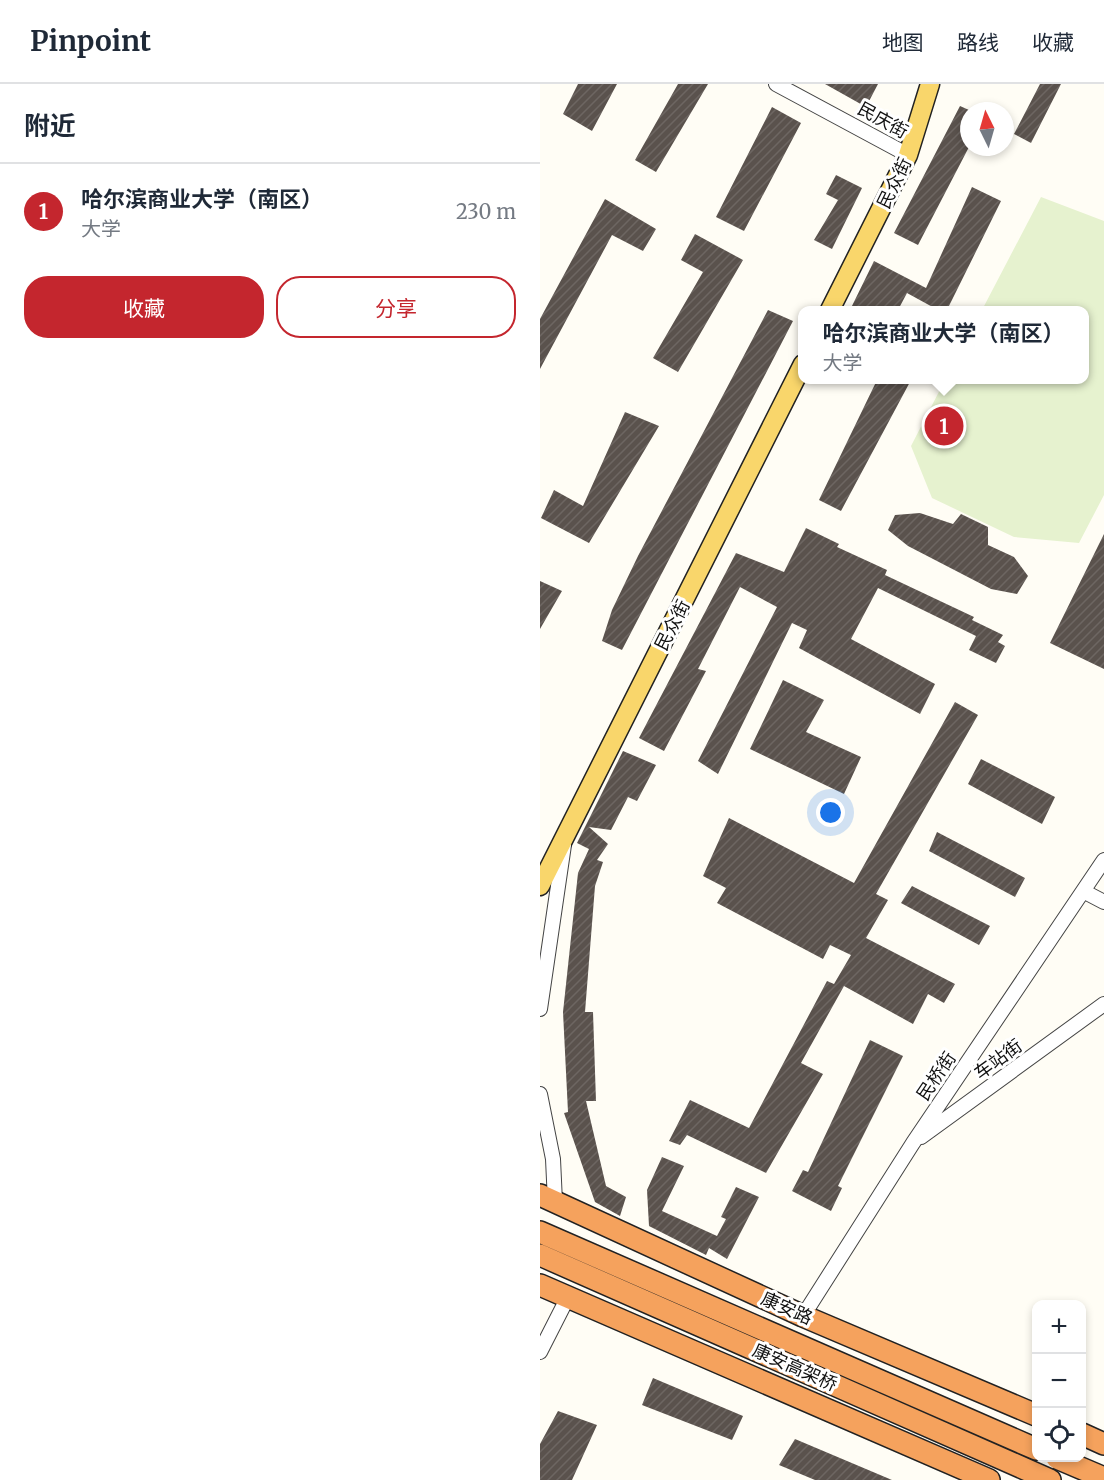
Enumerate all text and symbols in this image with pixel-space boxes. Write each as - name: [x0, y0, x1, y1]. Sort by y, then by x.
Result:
- text: Pinpoint: [30, 23, 151, 59]
- text: 地图: [882, 29, 924, 56]
- text: 路线: [957, 29, 999, 56]
- text: 收藏: [1032, 29, 1074, 56]
- street label: 民庆街: [854, 97, 912, 143]
- north arrow: [960, 102, 1014, 156]
- text: 附近: [24, 109, 76, 142]
- street label: 民众街: [872, 154, 916, 212]
- text: 哈尔滨商业大学（南区）: [81, 185, 323, 213]
- text: 1: [39, 199, 48, 224]
- text: 230 m: [456, 199, 516, 224]
- text: 大学: [81, 216, 121, 241]
- button: 收藏: [24, 276, 264, 338]
- button: 分享: [276, 276, 516, 338]
- popup: [798, 306, 1089, 384]
- text: 哈尔滨商业大学（南区）: [822, 319, 1065, 347]
- text: 大学: [822, 350, 862, 375]
- pin: 1: [924, 404, 964, 448]
- street label: 民众街: [649, 596, 695, 654]
- your location: [816, 798, 845, 827]
- street label: 车站街: [969, 1034, 1027, 1084]
- street label: 民桥街: [911, 1047, 961, 1105]
- street label: 康安路: [758, 1287, 816, 1329]
- map controls: [1032, 1300, 1086, 1462]
- button: +: [1032, 1300, 1086, 1354]
- street label: 康安高架桥: [749, 1338, 841, 1396]
- button: −: [1032, 1354, 1086, 1408]
- button: locate: [1032, 1408, 1086, 1462]

